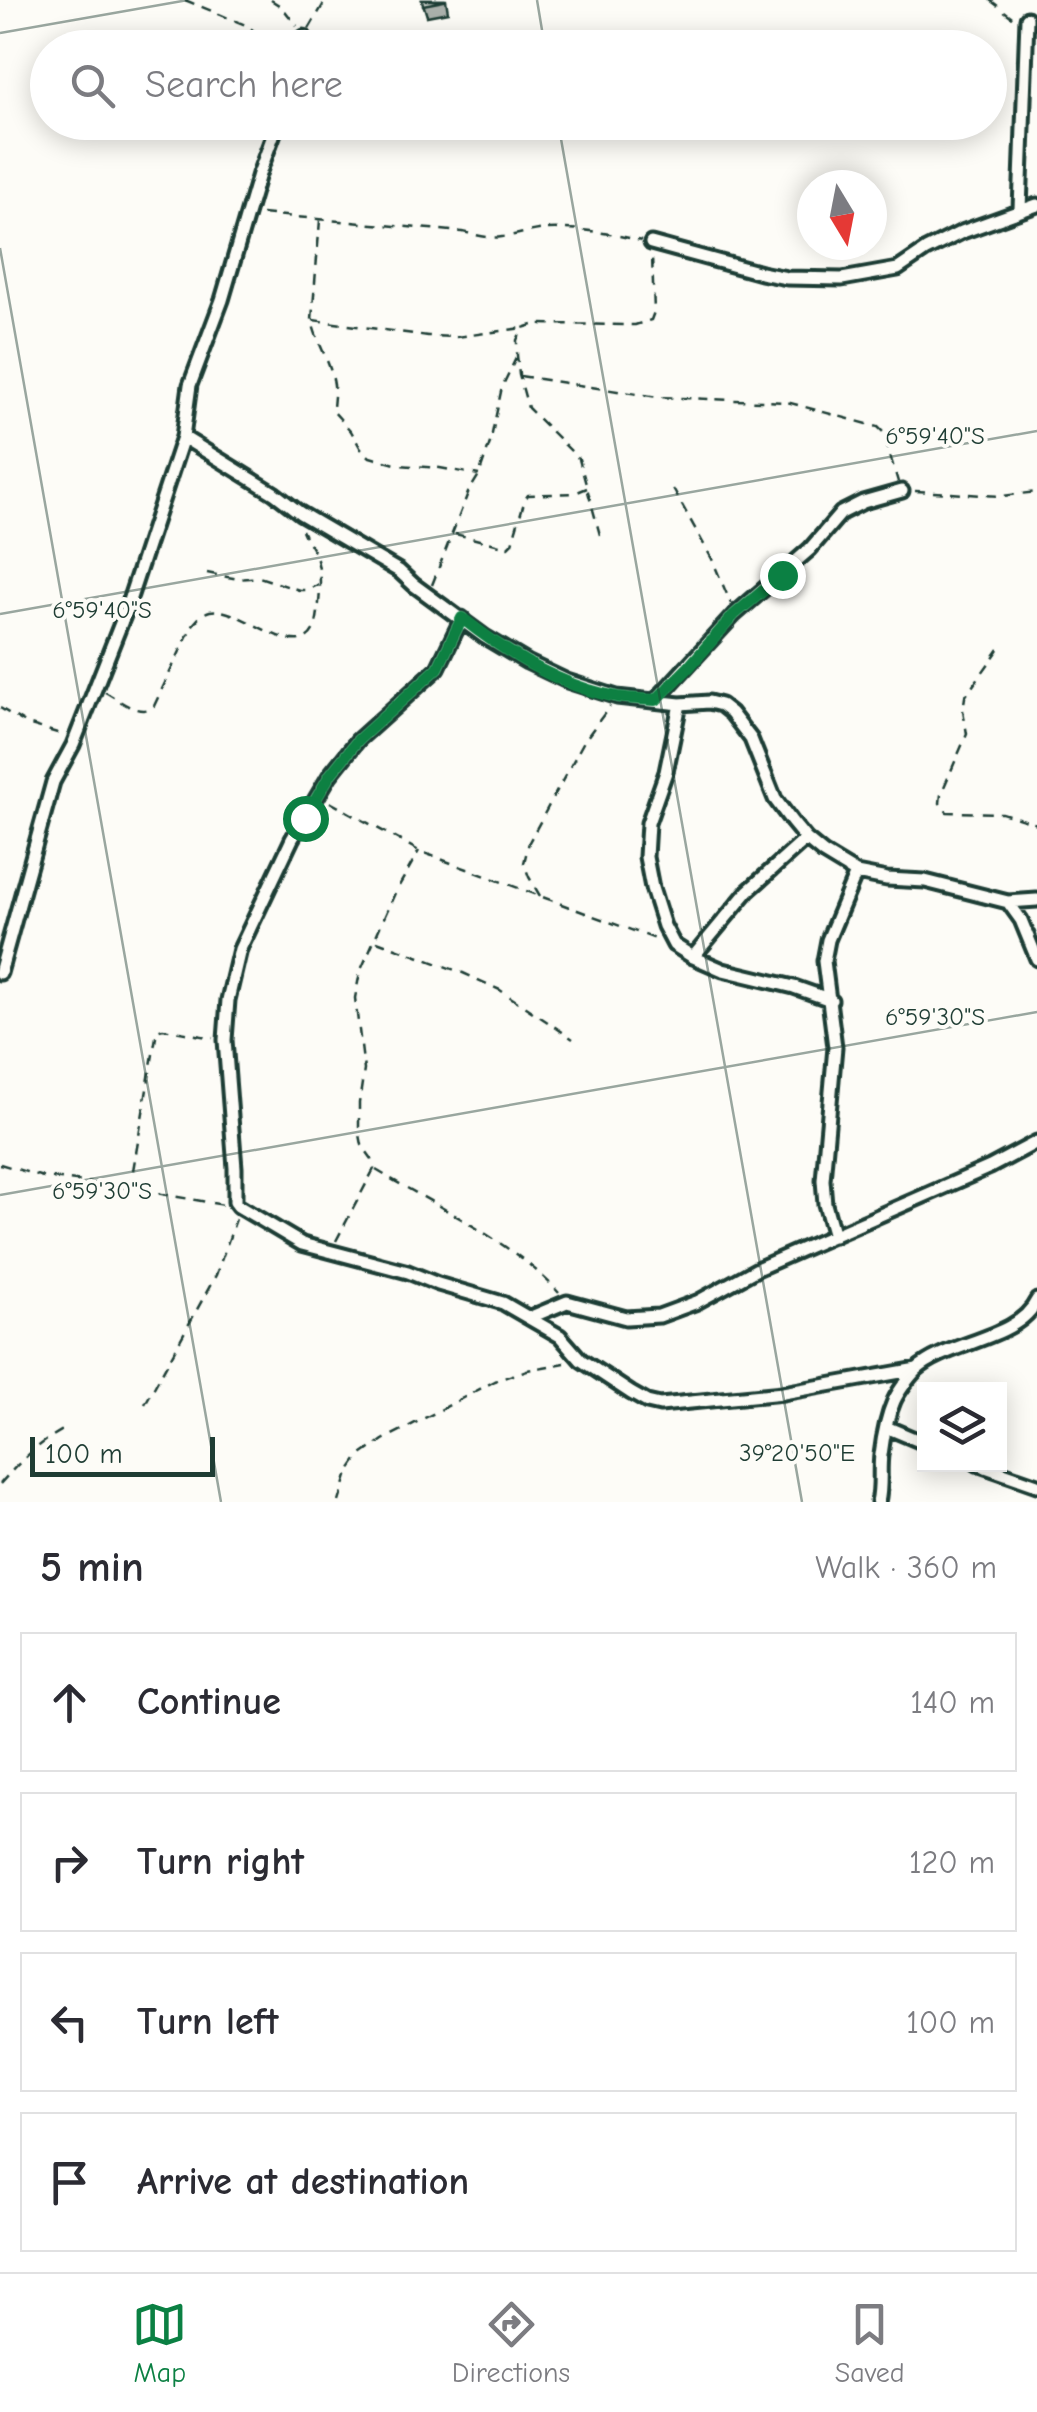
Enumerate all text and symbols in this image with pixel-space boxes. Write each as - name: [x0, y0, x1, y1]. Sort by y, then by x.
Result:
- search box: [30, 30, 1007, 140]
- icon: search: [65, 58, 120, 113]
- text: Search here: [145, 63, 343, 107]
- north arrow: [797, 170, 887, 260]
- text: 6°59'40"S: [885, 421, 985, 450]
- route end: [760, 553, 806, 599]
- text: 6°59'40"S: [52, 595, 152, 624]
- route start: [283, 796, 329, 842]
- text: 6°59'30"S: [885, 1002, 985, 1031]
- text: 6°59'30"S: [52, 1176, 152, 1205]
- map controls: [917, 1382, 1007, 1472]
- button: layers: [917, 1382, 1007, 1472]
- scale bar: [30, 1432, 215, 1476]
- text: 100 m: [45, 1438, 123, 1470]
- text: 39°20'50"E: [739, 1438, 855, 1467]
- text: 5 min: [40, 1543, 144, 1592]
- text: Walk · 360 m: [815, 1549, 997, 1586]
- icon: ahead: [42, 1675, 97, 1730]
- text: Continue: [137, 1680, 281, 1724]
- text: 140 m: [910, 1684, 995, 1721]
- icon: right: [42, 1835, 97, 1890]
- text: Turn right: [137, 1840, 304, 1884]
- text: 120 m: [909, 1844, 995, 1881]
- icon: left: [42, 1995, 97, 2050]
- text: Turn left: [137, 2000, 278, 2044]
- text: 100 m: [906, 2004, 995, 2041]
- icon: arrive: [42, 2155, 97, 2210]
- text: Arrive at destination: [137, 2160, 469, 2204]
- tab: Map: [132, 2297, 187, 2389]
- tab: Directions: [452, 2297, 570, 2389]
- tab: Saved: [835, 2297, 905, 2389]

